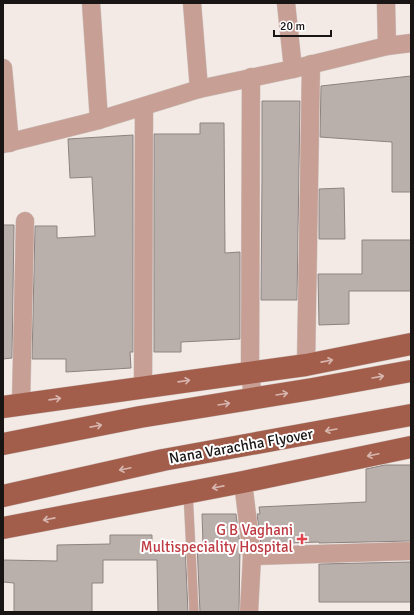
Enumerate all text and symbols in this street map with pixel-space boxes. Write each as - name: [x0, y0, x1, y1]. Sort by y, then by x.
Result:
- scale bar: [274, 12, 331, 38]
- text: 20 m: [280, 19, 305, 34]
- one-way arrow: [320, 356, 333, 364]
- one-way arrow: [371, 373, 384, 381]
- one-way arrow: [177, 377, 190, 385]
- one-way arrow: [276, 390, 289, 398]
- one-way arrow: [48, 395, 61, 403]
- one-way arrow: [217, 399, 230, 407]
- one-way arrow: [89, 421, 102, 429]
- street label: Nana Varachha Flyover: [168, 424, 315, 468]
- one-way arrow: [325, 426, 338, 434]
- one-way arrow: [367, 452, 380, 460]
- one-way arrow: [118, 465, 131, 473]
- one-way arrow: [212, 483, 225, 491]
- one-way arrow: [43, 515, 56, 523]
- place label: G B Vaghani Multispeciality Hospital: [141, 521, 293, 556]
- marker: G B Vaghani Multispeciality Hospital: [296, 533, 308, 545]

